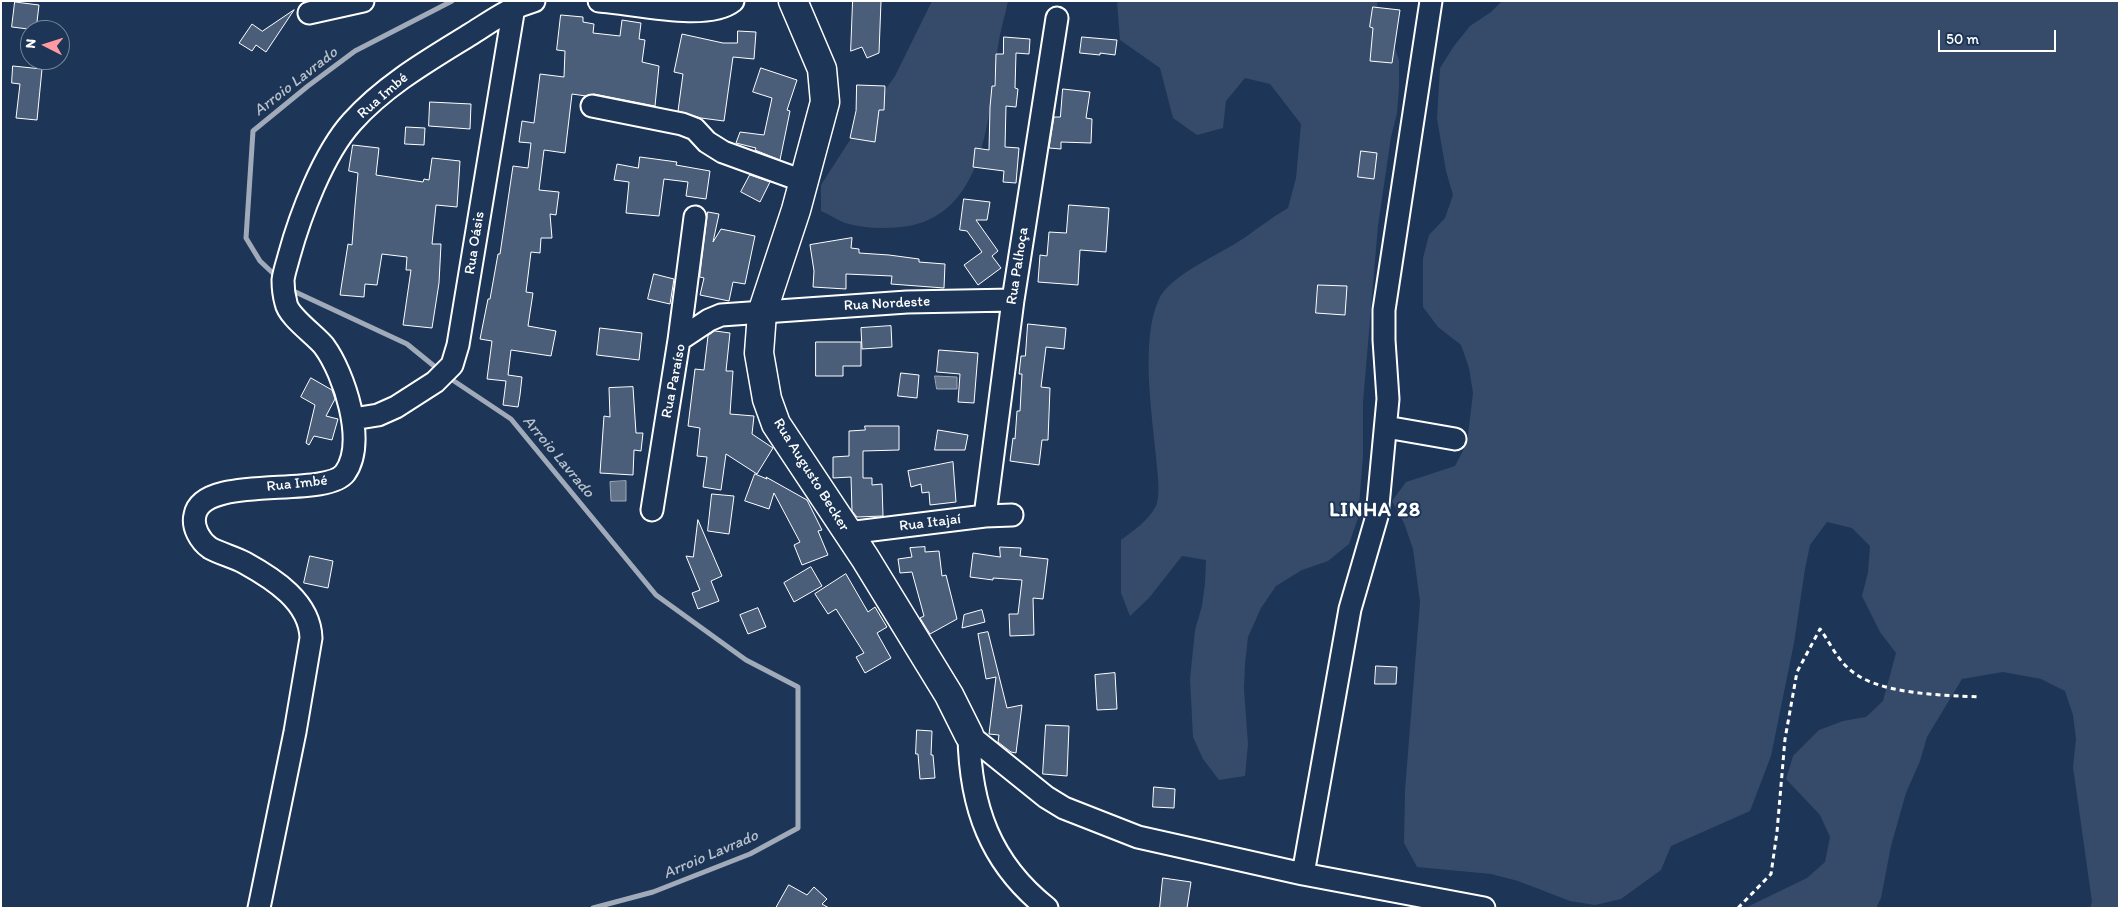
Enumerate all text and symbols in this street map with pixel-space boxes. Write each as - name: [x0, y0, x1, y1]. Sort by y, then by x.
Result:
- north arrow: [20, 20, 70, 70]
- scale bar: [1940, 20, 2058, 52]
- text: 50 m: [1946, 30, 1979, 48]
- text: N: [22, 38, 39, 49]
- water label: Arroio Lavrado: [250, 43, 342, 121]
- street label: Rua Imbé: [354, 69, 412, 123]
- street label: Rua Oásis: [461, 210, 489, 276]
- street label: Rua Palhoça: [1003, 226, 1033, 306]
- street label: Rua Nordeste: [843, 293, 931, 315]
- street label: Rua Paraíso: [658, 342, 690, 420]
- water label: Arroio Lavrado: [518, 412, 598, 502]
- street label: Rua Augusto Becker: [769, 415, 853, 535]
- street label: Rua Imbé: [266, 472, 328, 496]
- district label: LINHA 28: [1328, 499, 1422, 523]
- street label: Rua Itajaí: [898, 510, 962, 536]
- water label: Arroio Lavrado: [661, 826, 761, 884]

